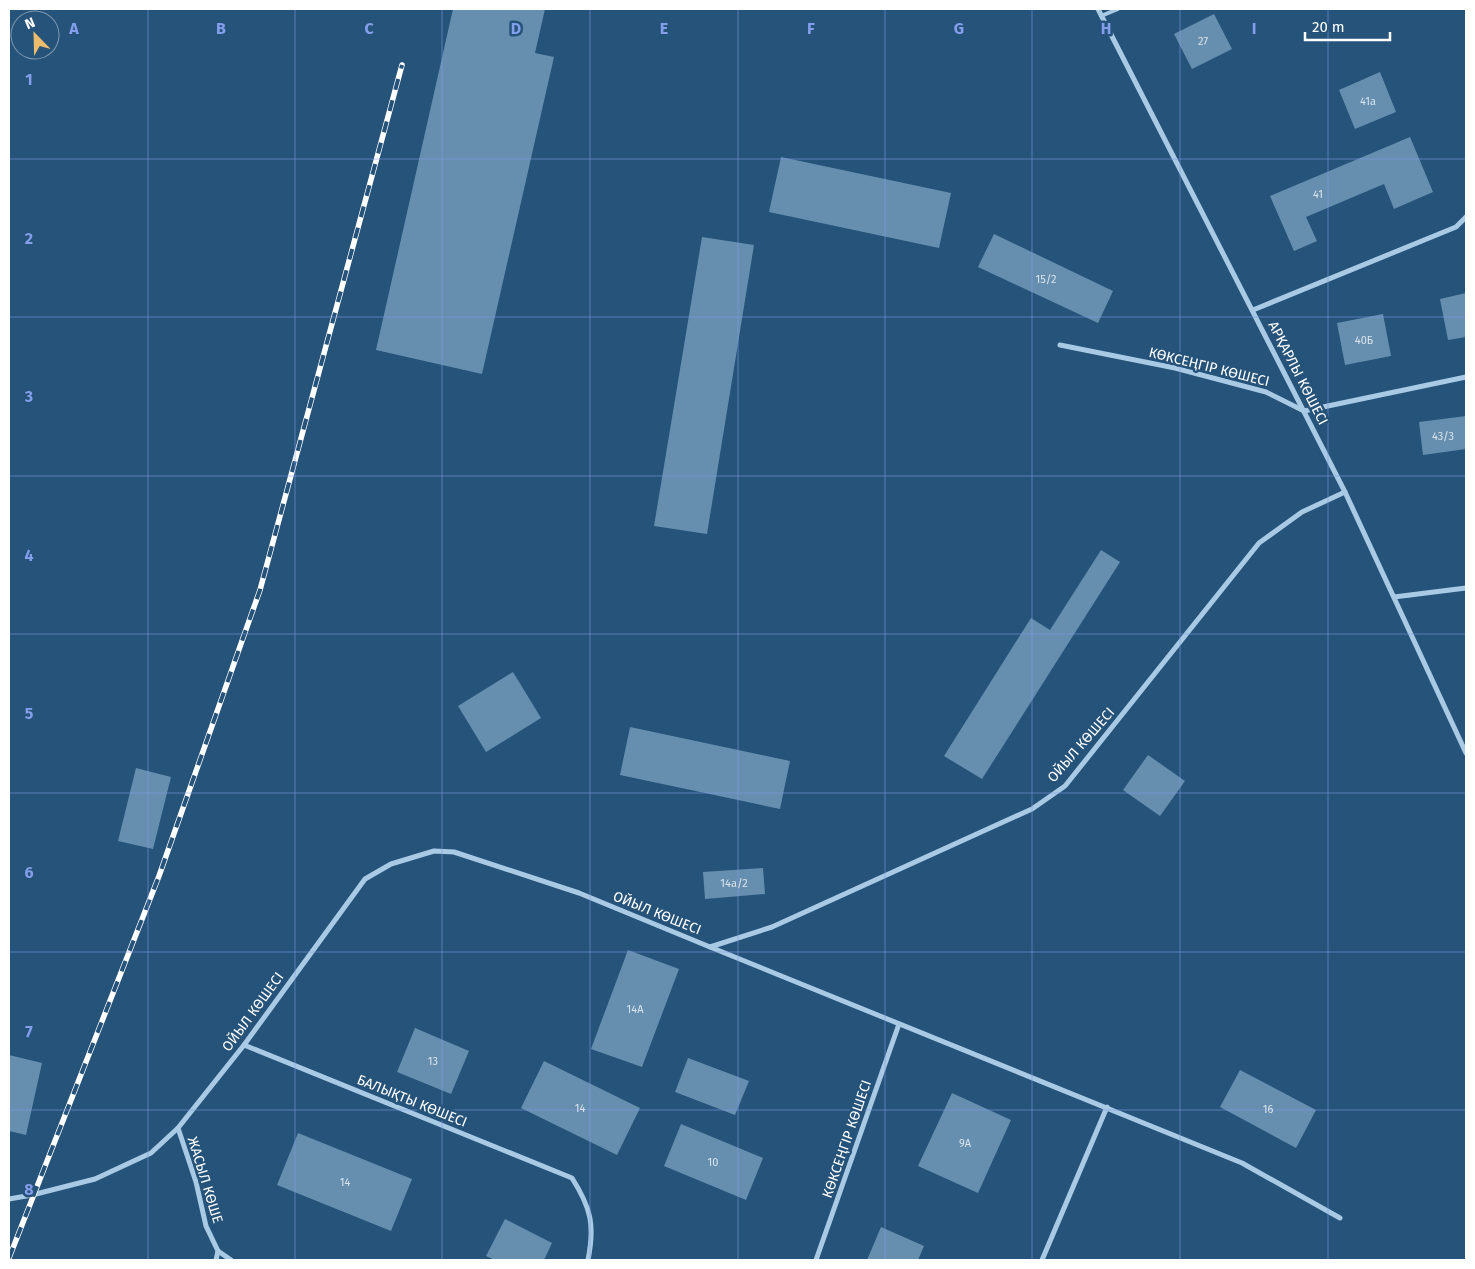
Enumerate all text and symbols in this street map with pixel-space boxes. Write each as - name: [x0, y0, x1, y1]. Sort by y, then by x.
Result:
- north arrow: [10, 10, 60, 60]
- scale bar: [1305, 10, 1390, 42]
- text: N: [23, 14, 38, 33]
- text: 20 m: [1312, 18, 1345, 36]
- text: A: [68, 19, 79, 38]
- text: B: [216, 19, 226, 38]
- text: C: [364, 19, 374, 38]
- text: D: [511, 19, 521, 38]
- text: E: [660, 19, 668, 38]
- text: F: [807, 19, 815, 38]
- text: G: [954, 19, 964, 38]
- text: H: [1101, 19, 1111, 38]
- text: I: [1252, 19, 1256, 38]
- house number: 27: [1198, 35, 1208, 48]
- text: 1: [25, 70, 33, 89]
- house number: 41а: [1360, 95, 1376, 108]
- house number: 41: [1313, 188, 1323, 201]
- text: 2: [25, 229, 33, 248]
- house number: 15/2: [1036, 273, 1056, 286]
- street label: АРҚАРЛЫ КӨШЕСІ: [1265, 318, 1331, 428]
- house number: 40Б: [1355, 334, 1374, 347]
- street label: КӨКСЕҢГІР КӨШЕСІ: [1147, 344, 1271, 390]
- text: 3: [24, 387, 33, 406]
- house number: 43/3: [1432, 430, 1454, 443]
- text: 4: [24, 546, 34, 565]
- text: 5: [25, 704, 34, 723]
- street label: ОЙЫЛ КӨШЕСІ: [1044, 704, 1118, 786]
- text: 6: [24, 863, 34, 882]
- house number: 14а/2: [720, 877, 748, 890]
- street label: ОЙЫЛ КӨШЕСІ: [610, 888, 704, 938]
- street label: ОЙЫЛ КӨШЕСІ: [219, 969, 287, 1055]
- house number: 14А: [627, 1003, 644, 1016]
- text: 7: [25, 1022, 33, 1041]
- house number: 13: [428, 1055, 438, 1068]
- street label: БАЛЫҚТЫ КӨШЕСІ: [355, 1071, 469, 1131]
- street label: КӨКСЕҢГІР КӨШЕСІ: [819, 1078, 875, 1200]
- house number: 14: [575, 1102, 585, 1115]
- house number: 16: [1263, 1103, 1273, 1116]
- street label: ЖАСЫЛ КӨШЕ: [184, 1135, 226, 1225]
- house number: 9А: [959, 1137, 972, 1150]
- house number: 10: [708, 1156, 718, 1169]
- house number: 14: [340, 1176, 350, 1189]
- text: 8: [24, 1180, 34, 1199]

